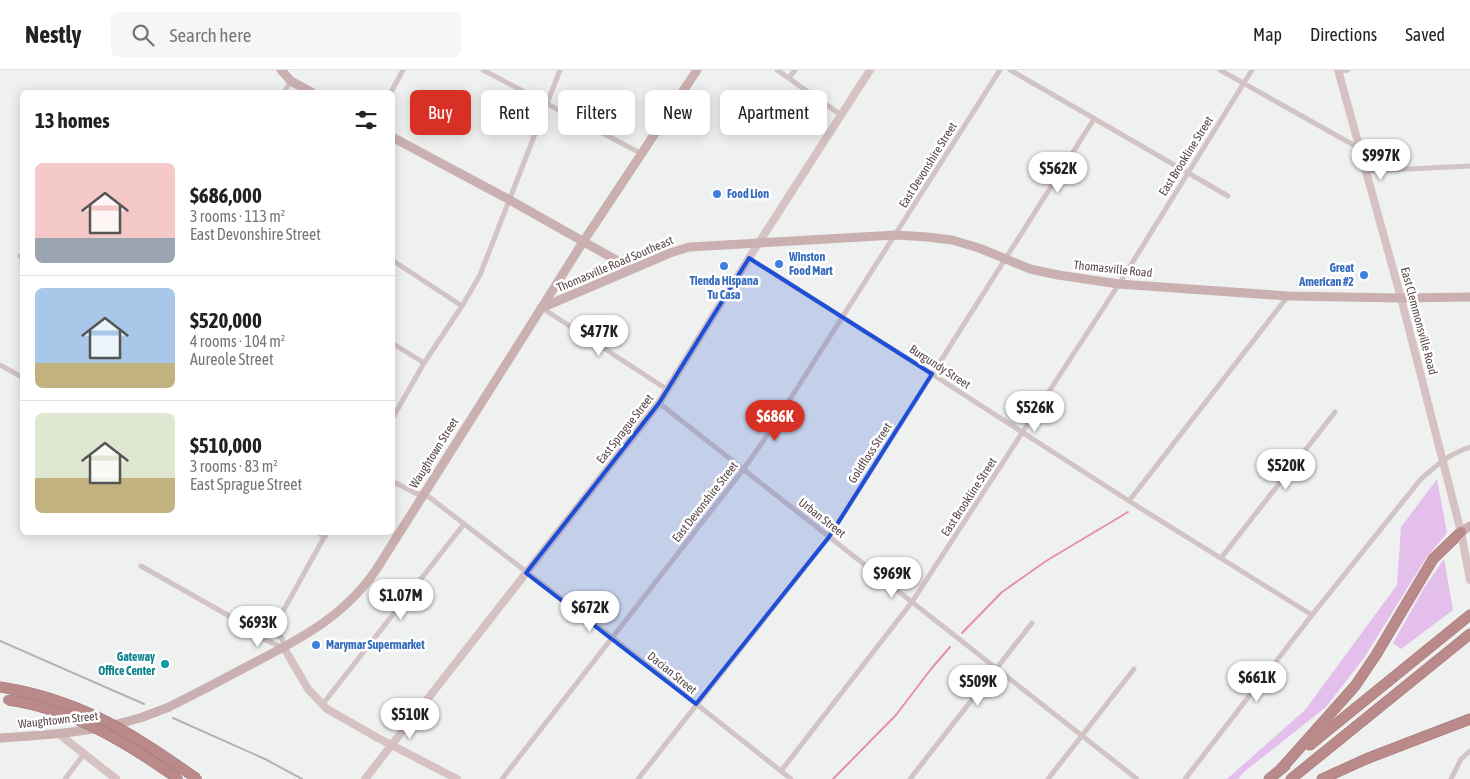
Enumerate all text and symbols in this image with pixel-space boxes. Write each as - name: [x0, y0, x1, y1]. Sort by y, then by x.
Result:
- search box: [111, 12, 461, 57]
- text: Nestly: [25, 21, 81, 48]
- icon: search: [129, 21, 157, 49]
- text: Search here: [169, 24, 251, 46]
- text: Map: [1253, 24, 1282, 45]
- text: Directions: [1310, 24, 1377, 45]
- text: Saved: [1405, 24, 1445, 45]
- chip: Buy: [410, 90, 471, 135]
- chip: Rent: [481, 90, 548, 135]
- chip: Filters: [558, 90, 635, 135]
- chip: New: [645, 90, 710, 135]
- chip: Apartment: [720, 90, 827, 135]
- icon: filters: [352, 106, 380, 134]
- text: 13 homes: [35, 108, 110, 132]
- street label: East Brookline Street: [1156, 113, 1216, 198]
- street label: East Devonshire Street: [896, 119, 960, 210]
- pin: $997K: [1346, 138, 1416, 181]
- text: $997K: [1362, 146, 1400, 164]
- pin: $562K: [1023, 152, 1093, 194]
- text: $562K: [1039, 159, 1077, 177]
- icon: home: [75, 183, 135, 243]
- text: $686,000: [190, 183, 262, 207]
- place label: Food Lion: [727, 187, 769, 201]
- marker: Food Lion: [711, 188, 723, 200]
- text: 3 rooms · 113 m²: [190, 207, 285, 225]
- text: East Devonshire Street: [190, 225, 321, 243]
- street label: Thomasville Road Southeast: [555, 233, 676, 295]
- place label: Winston Food Mart: [788, 250, 833, 278]
- marker: Winston Food Mart: [773, 258, 785, 270]
- street label: Thomasville Road: [1073, 258, 1153, 280]
- marker: Tienda Hispana Tu Casa: [718, 260, 730, 272]
- place label: Great American #2: [1298, 261, 1355, 289]
- street label: East Clemmonsville Road: [1398, 266, 1440, 376]
- marker: Great American #2: [1358, 269, 1370, 281]
- place label: Tienda Hispana Tu Casa: [690, 274, 759, 302]
- icon: home: [75, 308, 135, 368]
- text: $520,000: [190, 308, 262, 332]
- pin: $477K: [564, 314, 634, 357]
- text: $477K: [580, 322, 618, 340]
- text: 4 rooms · 104 m²: [190, 332, 285, 350]
- street label: Burgundy Street: [907, 342, 974, 392]
- text: Aureole Street: [190, 350, 274, 368]
- pin: $526K: [1000, 390, 1070, 433]
- street label: East Sprague Street: [594, 391, 657, 466]
- text: $526K: [1016, 398, 1054, 416]
- pin: $686K: [740, 400, 810, 442]
- text: $686K: [756, 407, 794, 425]
- street label: Waughtown Street: [407, 415, 462, 491]
- street label: Goldfloss Street: [845, 420, 895, 486]
- icon: home: [75, 433, 135, 493]
- text: $510,000: [190, 433, 262, 457]
- pin: $520K: [1251, 448, 1321, 491]
- street label: East Brookline Street: [938, 455, 1000, 539]
- text: $520K: [1267, 456, 1305, 474]
- text: 3 rooms · 83 m²: [190, 457, 278, 475]
- street label: East Devonshire Street: [669, 459, 741, 545]
- text: East Sprague Street: [190, 475, 302, 493]
- street label: Urban Street: [796, 495, 849, 541]
- pin: $969K: [857, 556, 927, 599]
- text: $969K: [873, 564, 911, 582]
- pin: $1.07M: [360, 578, 442, 621]
- text: $1.07M: [380, 586, 422, 604]
- pin: $672K: [555, 590, 625, 633]
- text: $672K: [571, 598, 609, 616]
- pin: $693K: [223, 606, 293, 648]
- text: $693K: [239, 613, 277, 631]
- place label: Marymar Supermarket: [326, 638, 425, 652]
- marker: Marymar Supermarket: [310, 639, 322, 651]
- street label: Dacian Street: [645, 649, 700, 697]
- place label: Gateway Office Center: [98, 650, 155, 678]
- marker: Gateway Office Center: [159, 658, 171, 670]
- pin: $661K: [1222, 660, 1292, 703]
- pin: $509K: [943, 664, 1013, 707]
- text: $661K: [1238, 668, 1276, 686]
- text: $509K: [959, 672, 997, 690]
- pin: $510K: [375, 698, 445, 740]
- text: $510K: [391, 705, 429, 723]
- street label: Waughtown Street: [17, 709, 99, 731]

